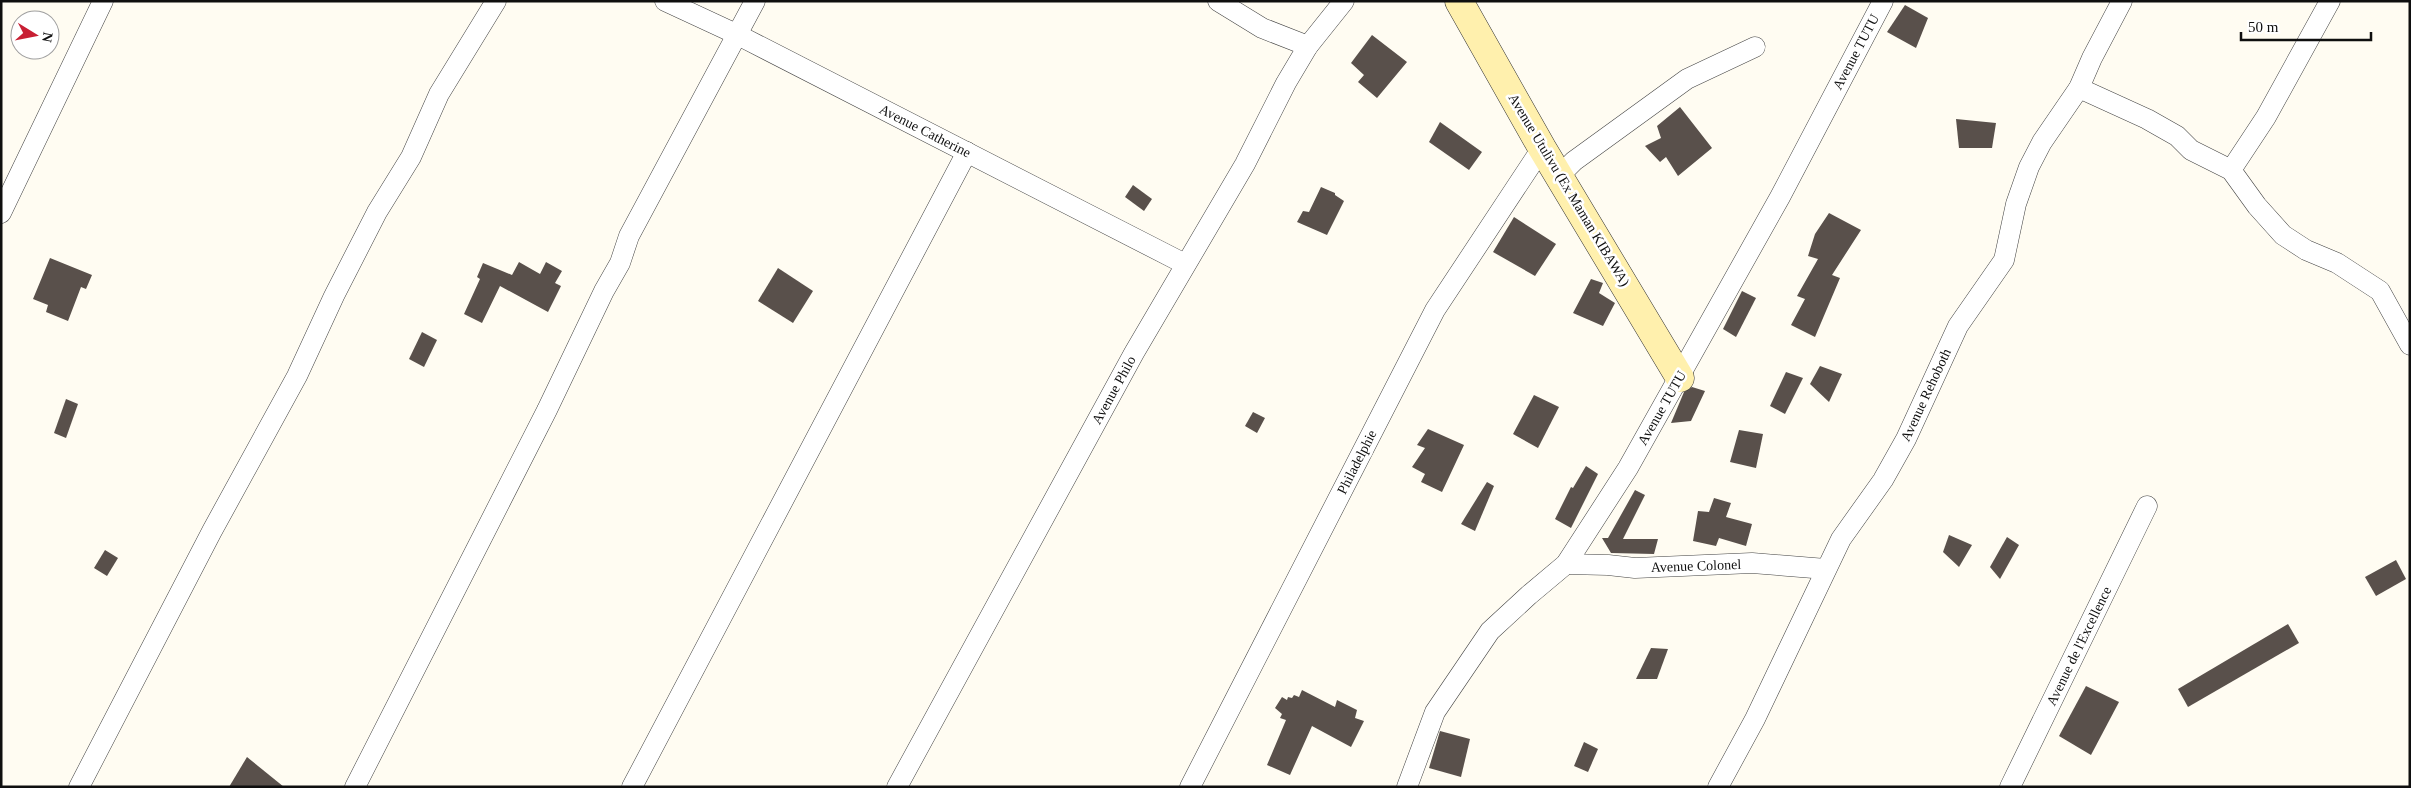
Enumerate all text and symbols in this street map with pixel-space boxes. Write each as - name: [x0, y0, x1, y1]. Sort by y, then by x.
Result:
- north arrow: [10, 10, 60, 60]
- scale bar: [2241, 10, 2371, 42]
- street label: Avenue TUTU: [1830, 12, 1882, 92]
- text: 50 m: [2248, 19, 2279, 35]
- text: N: [39, 31, 56, 43]
- street label: Avenue Utulivu (Ex Maman KIBAWA): [1505, 91, 1633, 290]
- street label: Avenue Catherine: [877, 102, 973, 160]
- street label: Avenue Rehoboth: [1898, 346, 1954, 444]
- street label: Avenue Philo: [1089, 353, 1139, 427]
- street label: Avenue TUTU: [1635, 368, 1689, 448]
- street label: Philadelphie: [1334, 427, 1380, 497]
- street label: Avenue Colonel: [1651, 557, 1742, 575]
- street label: Avenue de l'Excellence: [2044, 584, 2114, 708]

